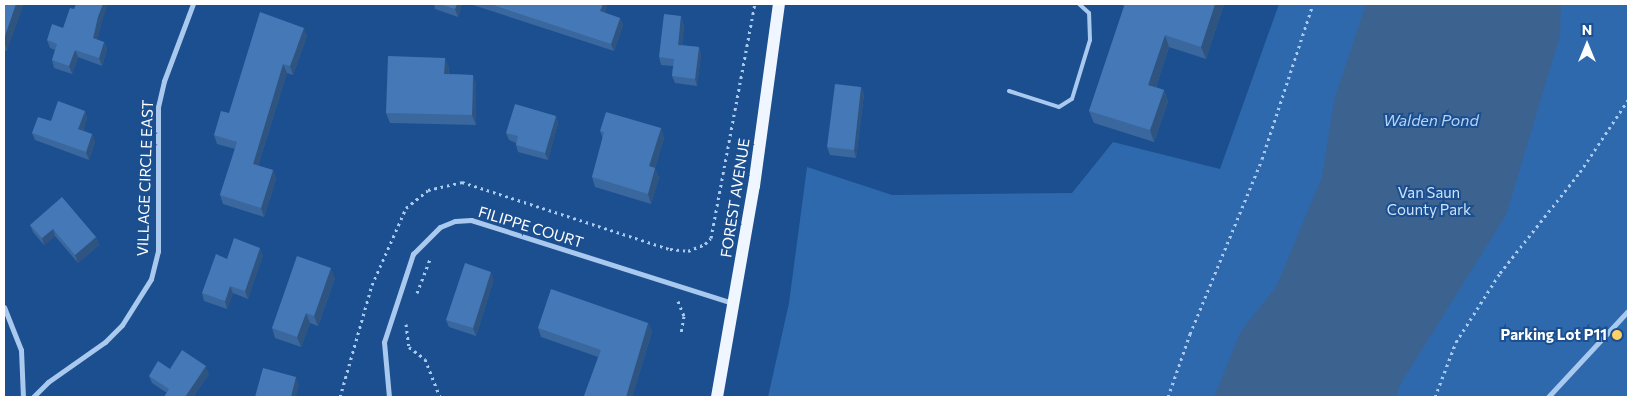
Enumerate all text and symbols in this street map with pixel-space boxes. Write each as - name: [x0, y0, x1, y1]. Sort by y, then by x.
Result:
- north arrow: [1562, 20, 1612, 70]
- text: N: [1582, 21, 1592, 38]
- street label: VILLAGE CIRCLE EAST: [133, 99, 157, 257]
- water label: Walden Pond: [1383, 110, 1479, 130]
- street label: FOREST AVENUE: [717, 137, 753, 259]
- park label: Van Saun County Park: [1387, 183, 1471, 218]
- street label: FILIPPE COURT: [476, 202, 586, 252]
- place label: Parking Lot P11: [1500, 326, 1607, 344]
- marker: Parking Lot P11: [1611, 329, 1623, 341]

